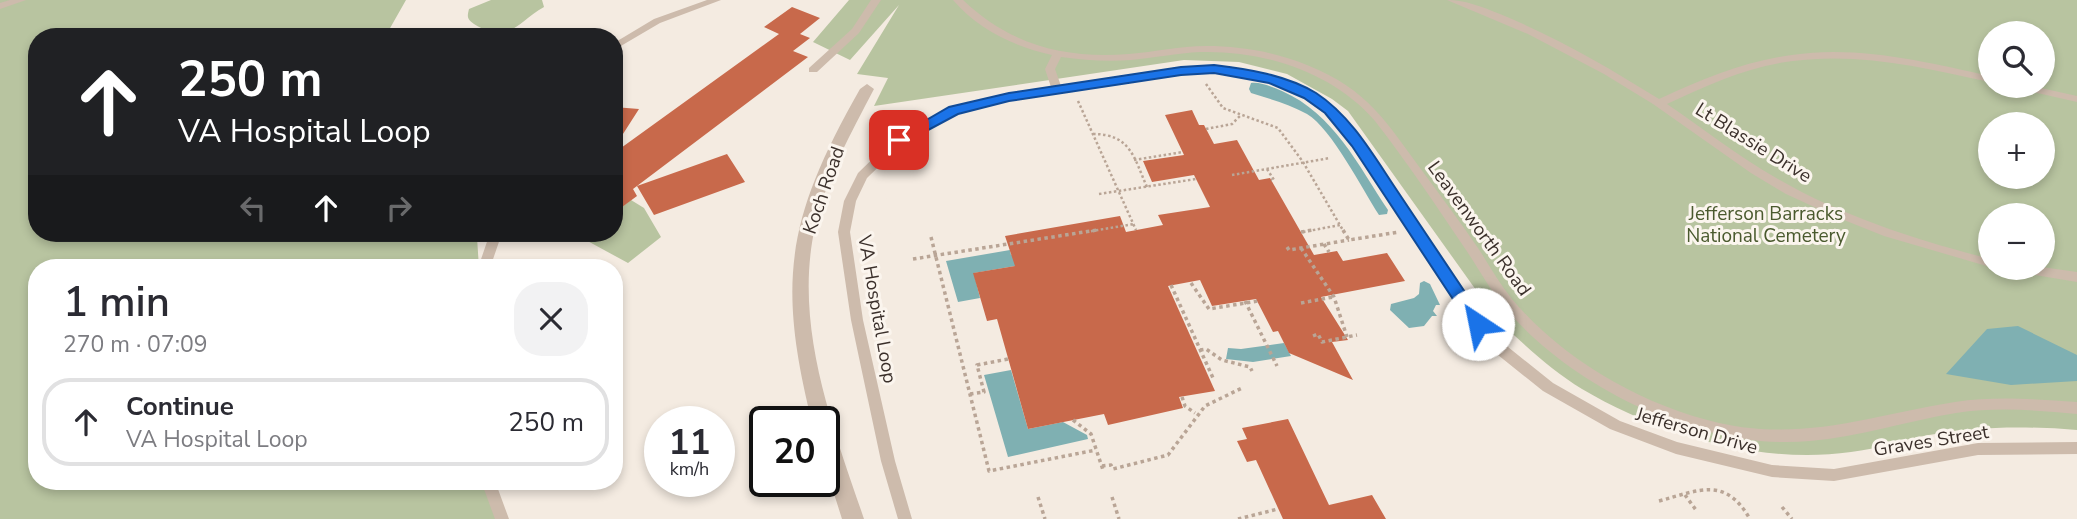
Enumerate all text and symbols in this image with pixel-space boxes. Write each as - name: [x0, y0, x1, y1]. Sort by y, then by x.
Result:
- map controls: [1978, 21, 2055, 280]
- button: search: [1978, 21, 2055, 98]
- text: 250 m: [178, 46, 322, 113]
- icon: ahead: [63, 56, 154, 147]
- street label: Lt Blassie Drive: [1690, 97, 1817, 189]
- text: VA Hospital Loop: [178, 110, 431, 153]
- pin: [869, 110, 929, 170]
- button: +: [1978, 112, 2055, 189]
- icon: arrive: [880, 121, 918, 159]
- street label: Koch Road: [797, 143, 851, 238]
- street label: Leavenworth Road: [1421, 156, 1537, 301]
- icon: left: [234, 189, 272, 227]
- icon: ahead: [307, 189, 345, 227]
- icon: right: [380, 189, 418, 227]
- park label: Jefferson Barracks National Cemetery: [1686, 201, 1846, 249]
- button: −: [1978, 203, 2055, 280]
- street label: VA Hospital Loop: [851, 232, 903, 385]
- text: 1 min: [63, 274, 170, 331]
- button: close: [514, 282, 588, 356]
- position arrow: [1441, 287, 1515, 361]
- text: 270 m · 07:09: [63, 329, 208, 360]
- text: Continue: [126, 389, 234, 424]
- street label: Jefferson Drive: [1632, 401, 1761, 461]
- icon: ahead: [67, 403, 105, 441]
- text: 250 m: [508, 405, 584, 440]
- speed limit sign: 20: [749, 406, 840, 497]
- text: 11: [668, 419, 711, 466]
- street label: Graves Street: [1872, 419, 1991, 463]
- text: VA Hospital Loop: [126, 424, 308, 455]
- text: km/h: [670, 457, 709, 481]

